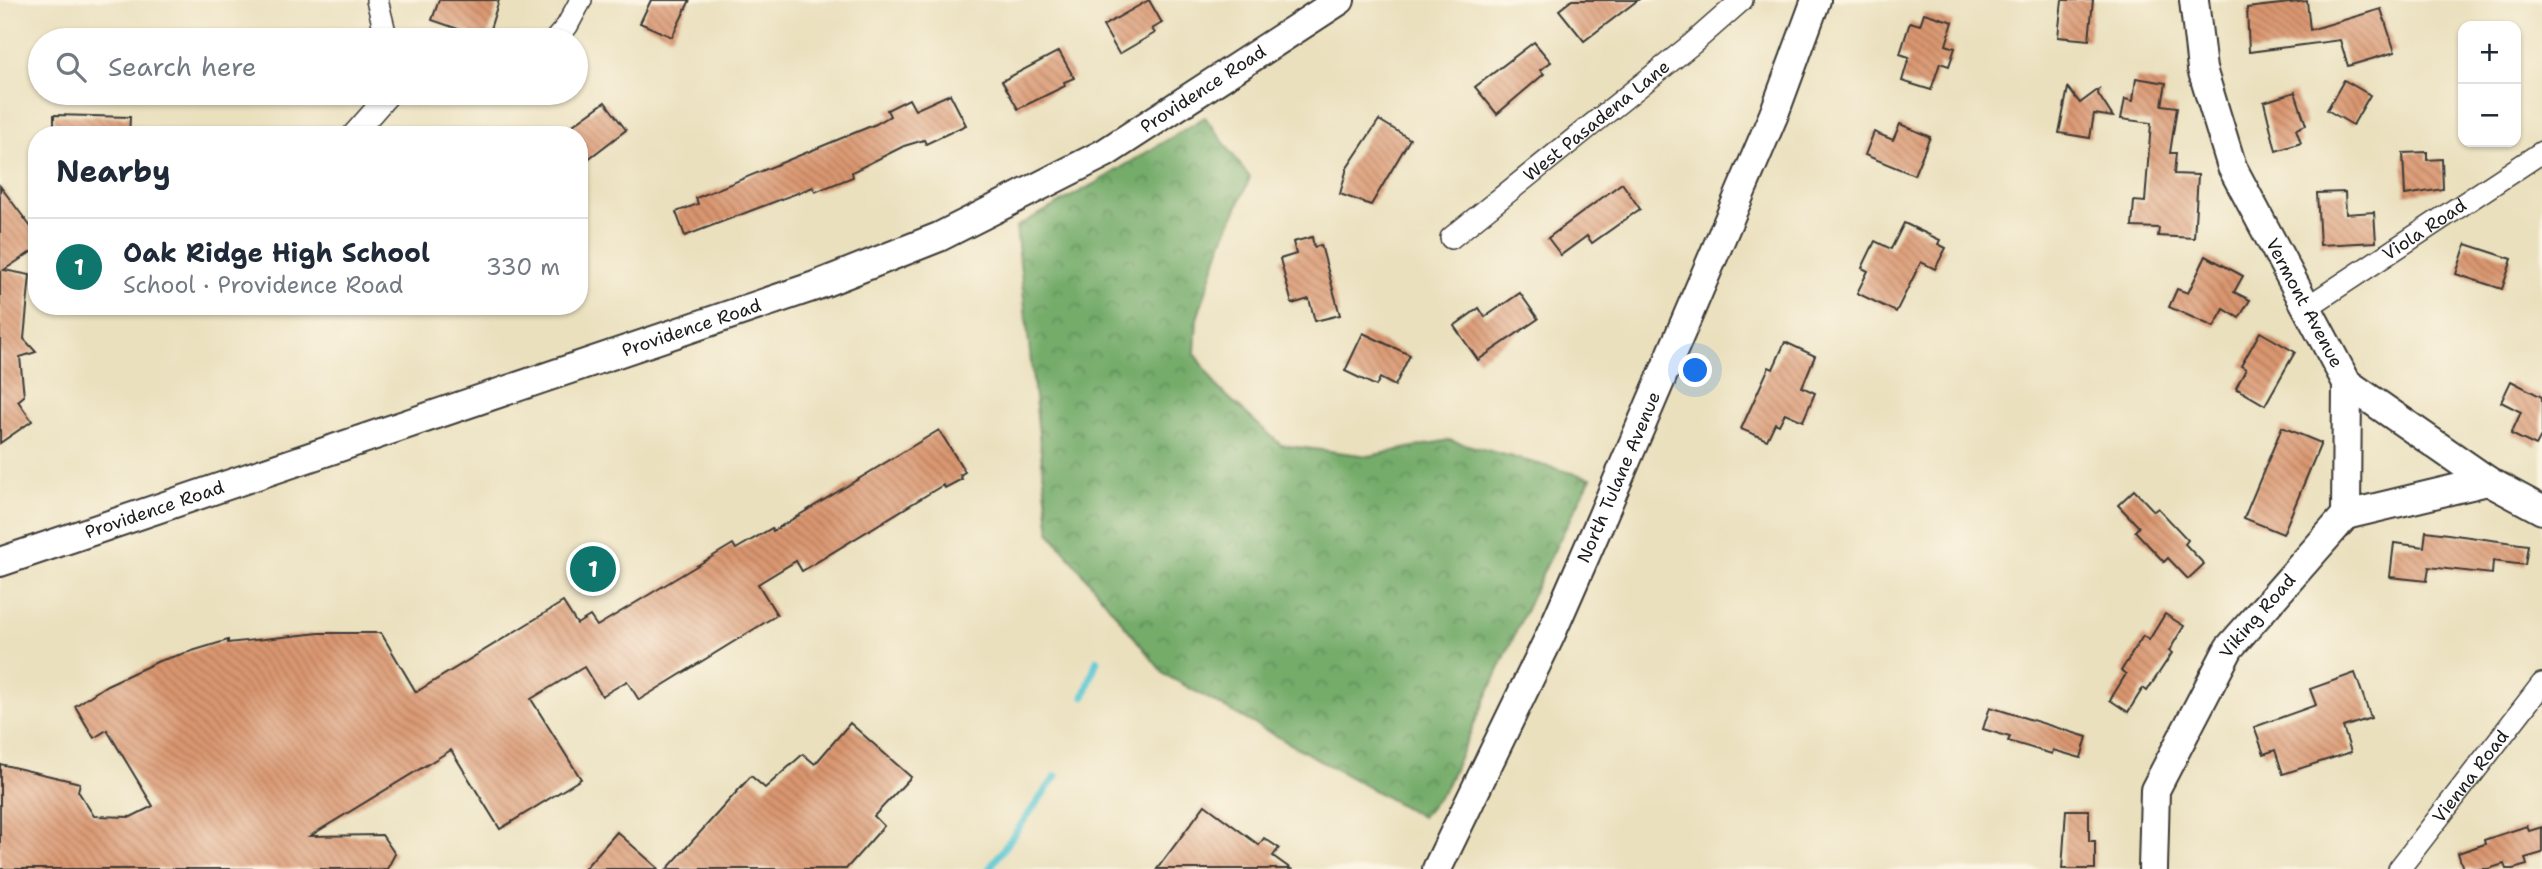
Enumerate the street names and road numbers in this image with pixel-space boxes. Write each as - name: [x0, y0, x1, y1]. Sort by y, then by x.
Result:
- street label: Providence Road: [1136, 39, 1271, 139]
- street label: West Pasadena Lane: [1519, 55, 1675, 187]
- street label: Viola Road: [2378, 193, 2471, 266]
- street label: Vermont Avenue: [2260, 234, 2349, 372]
- street label: Providence Road: [619, 293, 764, 363]
- street label: North Tulane Avenue: [1571, 388, 1666, 567]
- street label: Providence Road: [82, 475, 227, 544]
- street label: Viking Road: [2214, 568, 2301, 662]
- street label: Vienna Road: [2427, 725, 2514, 828]

